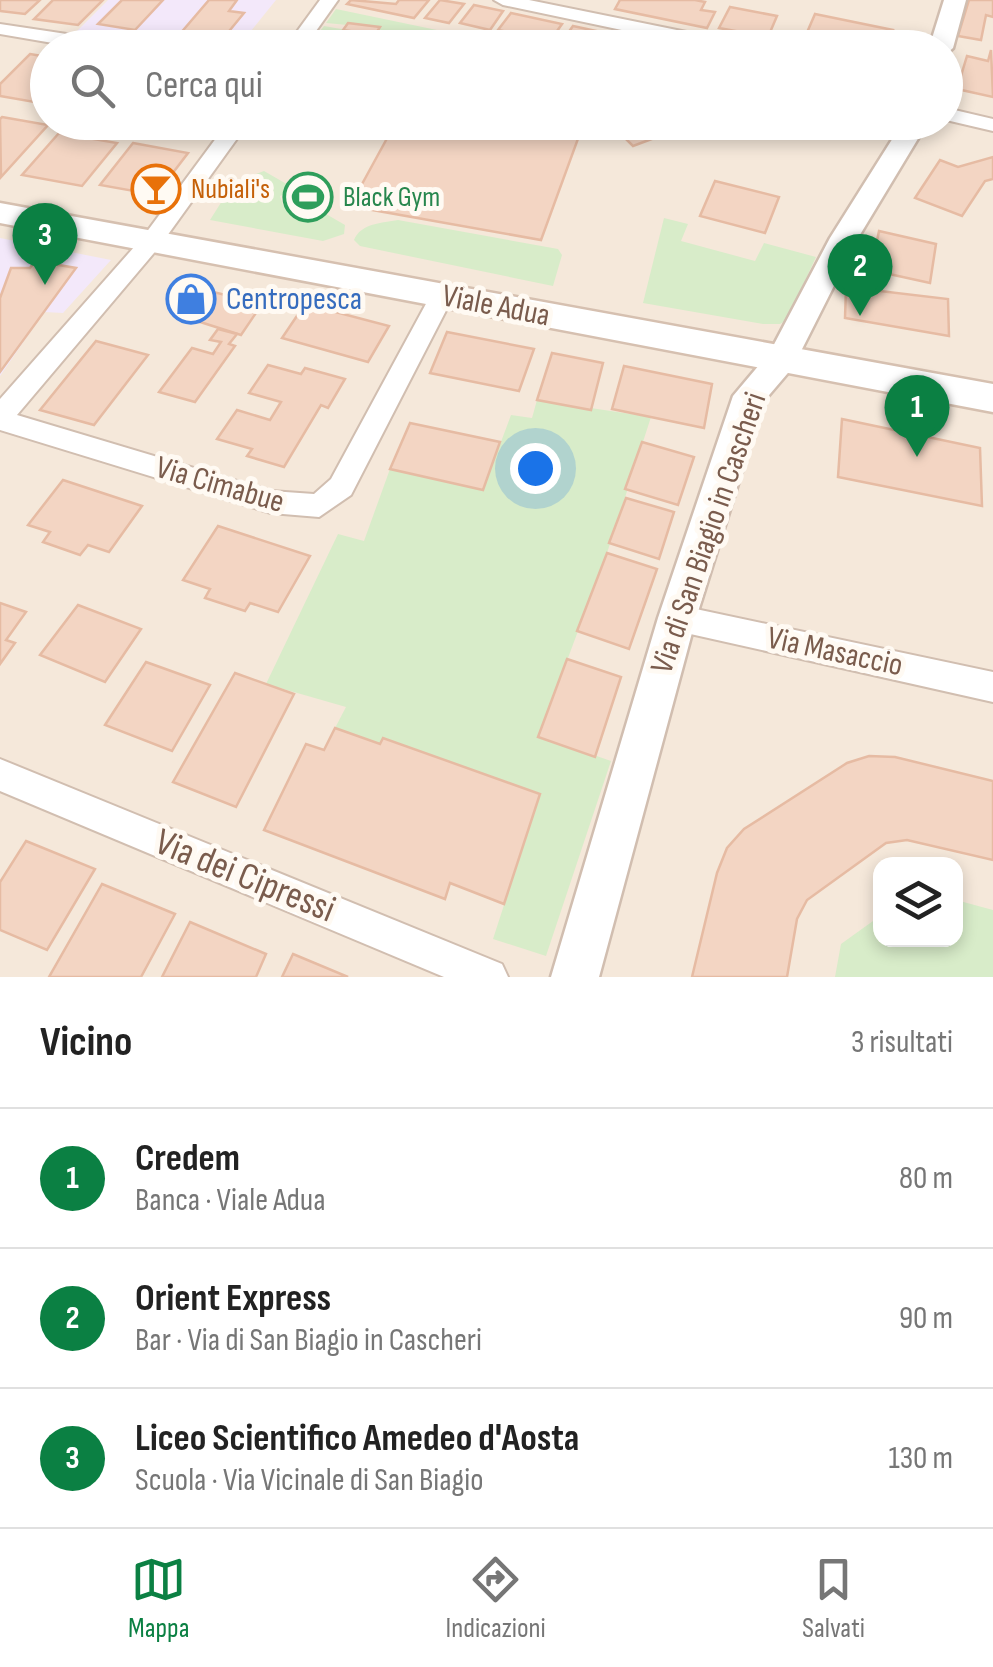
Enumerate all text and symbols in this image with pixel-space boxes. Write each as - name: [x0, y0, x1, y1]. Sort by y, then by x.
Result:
- search box: [30, 30, 963, 140]
- icon: search: [65, 58, 120, 113]
- text: Cerca qui: [145, 63, 263, 108]
- bar icon: Nubiali's: [130, 163, 182, 215]
- sports icon: Black Gym: [282, 171, 334, 223]
- place label: Nubiali's: [191, 173, 270, 206]
- place label: Black Gym: [343, 181, 440, 214]
- pin: 3: [12, 202, 78, 285]
- pin: 2: [828, 234, 892, 316]
- shop icon: Centropesca: [165, 273, 217, 325]
- street label: Viale Adua: [439, 276, 553, 336]
- place label: Centropesca: [226, 280, 362, 319]
- pin: 1: [884, 374, 950, 457]
- street label: Via di San Biagio in Cascheri: [643, 387, 775, 679]
- your location: [510, 443, 561, 494]
- street label: Via Cimabue: [151, 448, 289, 522]
- street label: Via Masaccio: [764, 619, 906, 685]
- street label: Via dei Cipressi: [149, 820, 341, 932]
- map controls: [873, 857, 963, 947]
- button: layers: [873, 857, 963, 947]
- text: Vicino: [40, 1017, 132, 1068]
- text: 3 risultati: [851, 1023, 953, 1062]
- text: Credem: [135, 1136, 240, 1181]
- text: 1: [66, 1159, 79, 1198]
- text: 80 m: [899, 1159, 953, 1198]
- text: Banca · Viale Adua: [135, 1181, 325, 1220]
- text: Orient Express: [135, 1276, 331, 1321]
- text: 2: [65, 1299, 80, 1338]
- text: 90 m: [899, 1299, 953, 1338]
- text: Bar · Via di San Biagio in Cascheri: [135, 1321, 482, 1360]
- text: Liceo Scientifico Amedeo d'Aosta: [135, 1416, 579, 1461]
- text: 3: [65, 1439, 80, 1478]
- text: 130 m: [888, 1439, 953, 1478]
- text: Scuola · Via Vicinale di San Biagio: [135, 1461, 483, 1500]
- tab: Mappa: [128, 1552, 189, 1645]
- tab: Indicazioni: [446, 1552, 546, 1645]
- tab: Salvati: [802, 1552, 865, 1645]

